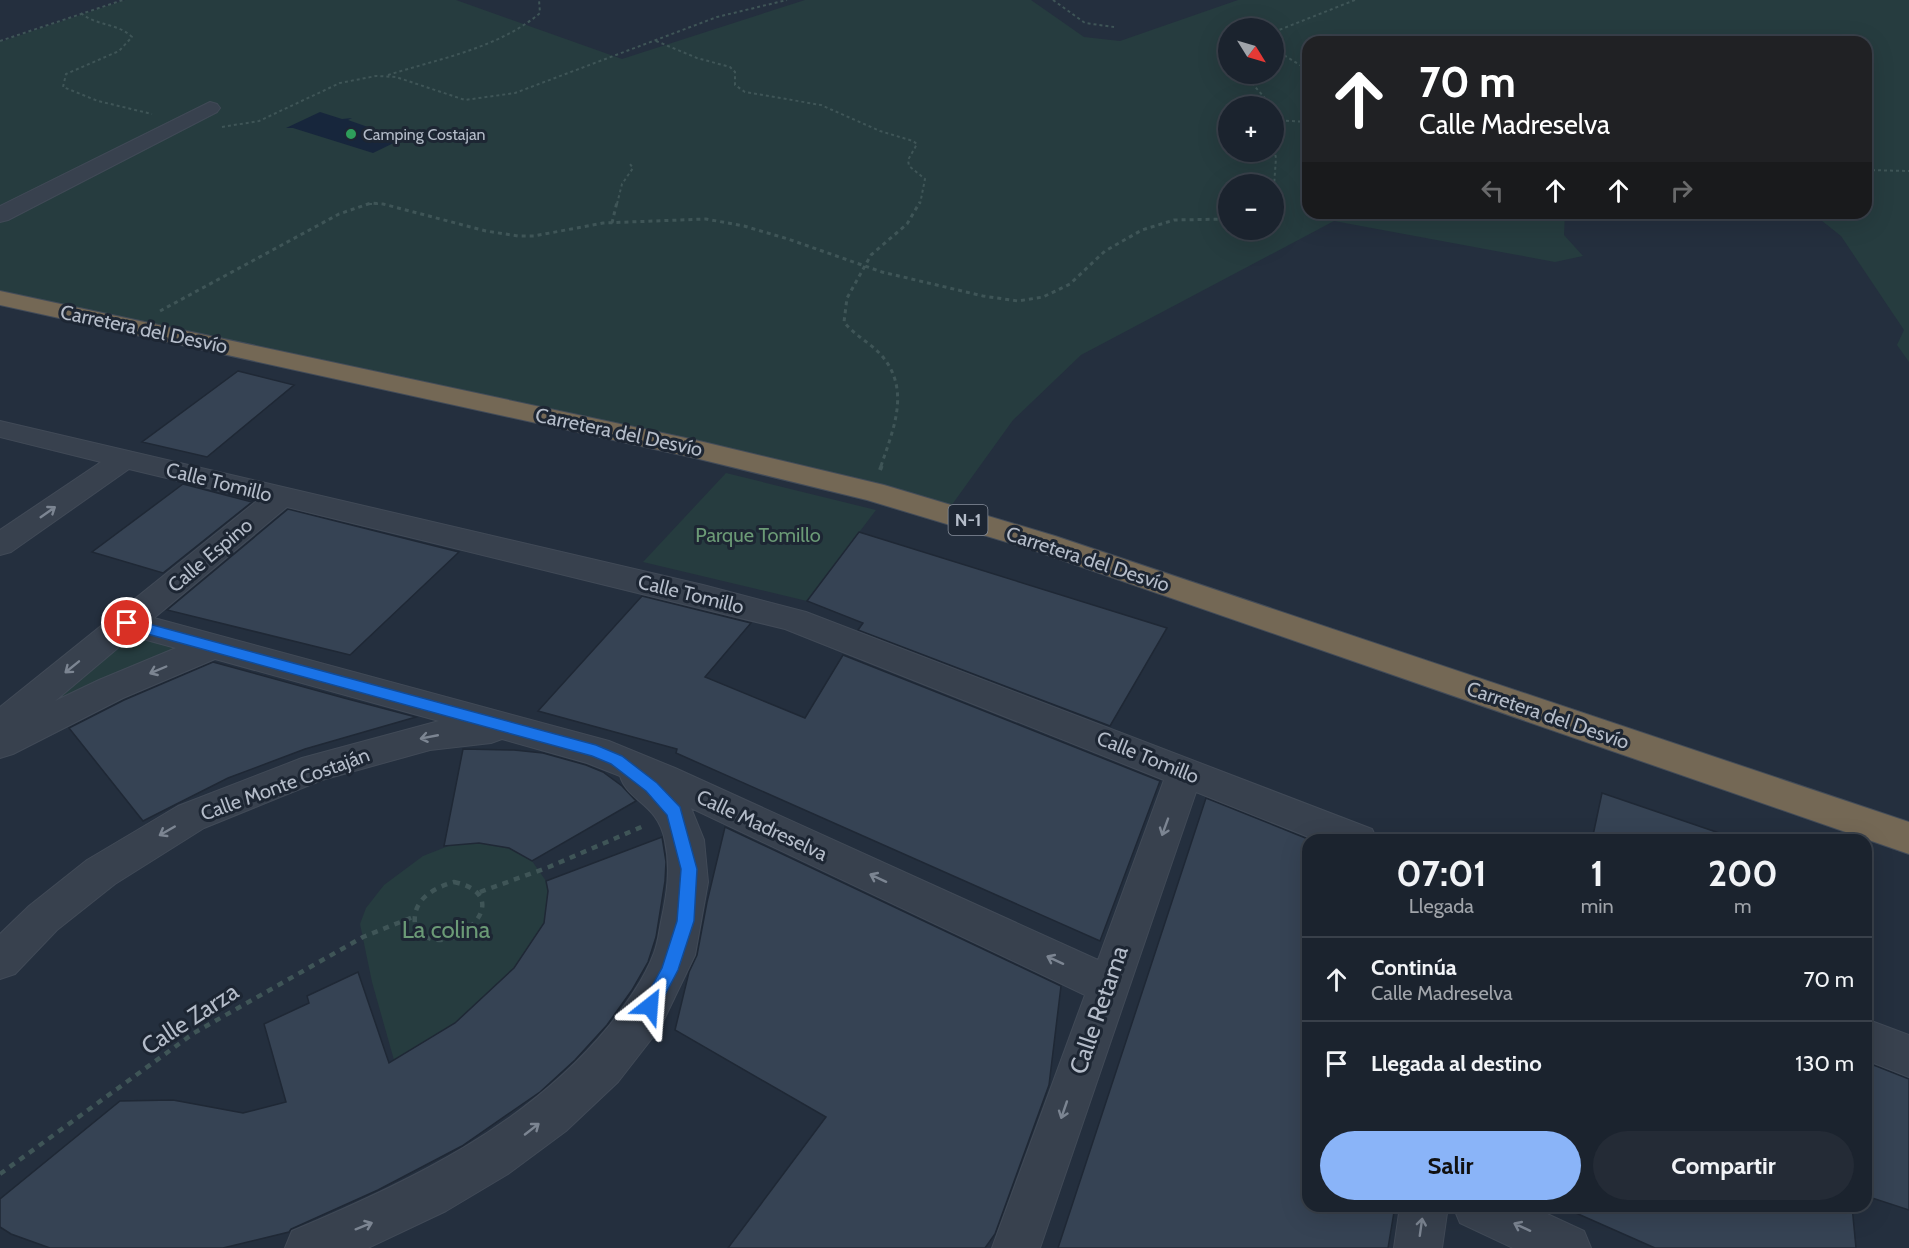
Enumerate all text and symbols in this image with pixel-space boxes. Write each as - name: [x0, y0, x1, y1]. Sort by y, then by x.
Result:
- north arrow: [1218, 18, 1284, 84]
- map controls: [1218, 18, 1284, 240]
- text: 70 m: [1419, 56, 1516, 108]
- icon: ahead: [1320, 60, 1398, 138]
- button: +: [1218, 96, 1284, 162]
- text: Calle Madreselva: [1419, 108, 1610, 141]
- place label: Camping Costajan: [363, 125, 486, 144]
- marker: Camping Costajan: [344, 127, 358, 141]
- button: −: [1218, 174, 1284, 240]
- icon: left: [1476, 174, 1509, 207]
- icon: ahead: [1539, 174, 1572, 207]
- icon: ahead: [1602, 174, 1635, 207]
- icon: right: [1665, 174, 1698, 207]
- street label: Carretera del Desvío: [58, 300, 230, 358]
- street label: Carretera del Desvío: [533, 403, 705, 461]
- street label: Calle Tomillo: [164, 457, 274, 507]
- road number: N-1: [948, 505, 988, 535]
- one-way arrow: [39, 506, 56, 518]
- street label: Calle Espino: [163, 513, 257, 597]
- street label: Carretera del Desvío: [1003, 521, 1173, 597]
- park label: Parque Tomillo: [695, 523, 821, 547]
- street label: Calle Tomillo: [636, 569, 746, 619]
- pin: [101, 597, 152, 648]
- icon: arrive: [110, 606, 143, 639]
- one-way arrow: [65, 661, 81, 674]
- one-way arrow: [150, 664, 168, 676]
- street label: Carretera del Desvío: [1464, 676, 1632, 754]
- street label: Calle Tomillo: [1093, 726, 1203, 788]
- one-way arrow: [420, 732, 439, 743]
- street label: Calle Monte Costaján: [197, 742, 373, 826]
- street label: Calle Madreselva: [693, 784, 832, 866]
- one-way arrow: [1159, 817, 1170, 836]
- one-way arrow: [159, 826, 177, 837]
- text: 07:01: [1396, 851, 1487, 895]
- text: 1: [1591, 851, 1604, 895]
- text: 200: [1708, 851, 1778, 895]
- one-way arrow: [869, 872, 887, 884]
- text: Llegada: [1409, 894, 1474, 918]
- text: min: [1581, 894, 1614, 918]
- text: m: [1734, 894, 1752, 918]
- park label: La colina: [402, 915, 491, 944]
- street label: Calle Retama: [1063, 941, 1134, 1078]
- one-way arrow: [1046, 954, 1064, 966]
- text: Continúa: [1371, 954, 1457, 981]
- icon: ahead: [1320, 963, 1353, 996]
- text: 70 m: [1804, 966, 1854, 993]
- position arrow: [618, 974, 682, 1038]
- street label: Calle Zarza: [136, 976, 244, 1061]
- text: Calle Madreselva: [1371, 981, 1513, 1005]
- icon: arrive: [1320, 1047, 1353, 1080]
- text: Llegada al destino: [1371, 1050, 1542, 1077]
- text: 130 m: [1795, 1050, 1854, 1077]
- one-way arrow: [1058, 1100, 1069, 1118]
- one-way arrow: [523, 1122, 539, 1135]
- button: Salir: [1320, 1131, 1581, 1200]
- button: Compartir: [1593, 1131, 1854, 1200]
- one-way arrow: [1416, 1218, 1427, 1237]
- one-way arrow: [354, 1220, 372, 1231]
- one-way arrow: [1514, 1221, 1532, 1232]

